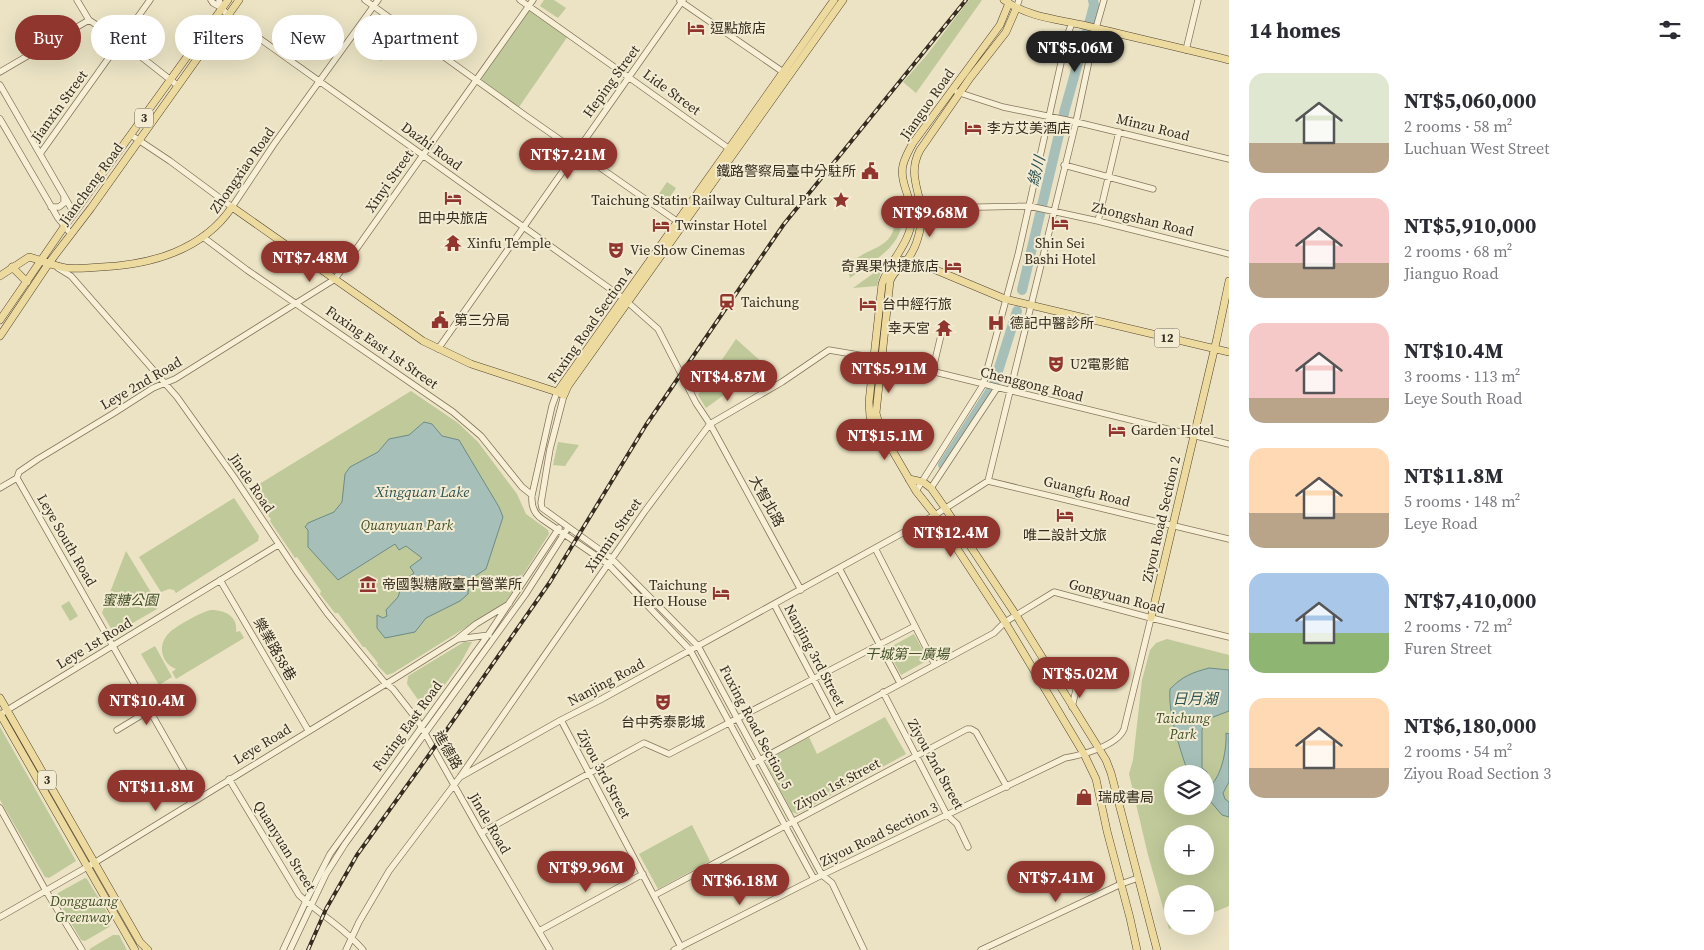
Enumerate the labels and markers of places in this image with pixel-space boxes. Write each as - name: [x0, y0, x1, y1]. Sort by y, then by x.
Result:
- hotel icon: 逗點旅店: [686, 18, 706, 38]
- place label: 逗點旅店: [710, 18, 766, 38]
- pin: NT$5.06M: [1023, 30, 1127, 73]
- hotel icon: 李方艾美酒店: [963, 118, 983, 138]
- place label: 李方艾美酒店: [987, 118, 1071, 138]
- pin: NT$7.21M: [516, 138, 620, 180]
- place label: 鐵路警察局臺中分駐所: [716, 161, 856, 181]
- public building icon: 鐵路警察局臺中分駐所: [860, 161, 880, 181]
- hotel icon: 田中央旅店: [443, 188, 463, 208]
- place label: Taichung Statin Railway Cultural Park: [591, 190, 827, 210]
- place icon: Taichung Statin Railway Cultural Park: [831, 190, 851, 210]
- pin: NT$9.68M: [878, 196, 982, 238]
- place label: 田中央旅店: [418, 208, 488, 228]
- hotel icon: Shin Sei Bashi Hotel: [1050, 213, 1070, 233]
- hotel icon: Twinstar Hotel: [651, 215, 671, 235]
- place label: Twinstar Hotel: [675, 215, 767, 235]
- temple icon: Xinfu Temple: [443, 233, 463, 253]
- place label: Xinfu Temple: [467, 233, 551, 253]
- place label: Shin Sei Bashi Hotel: [1024, 233, 1096, 269]
- pin: NT$7.48M: [258, 240, 362, 283]
- theatre icon: Vie Show Cinemas: [606, 240, 626, 260]
- place label: Vie Show Cinemas: [630, 240, 745, 260]
- place label: 奇異果快捷旅店: [841, 256, 939, 276]
- hotel icon: 奇異果快捷旅店: [943, 256, 963, 276]
- station icon: Taichung: [717, 292, 737, 312]
- place label: Taichung: [741, 292, 799, 312]
- hotel icon: 台中經行旅: [858, 294, 878, 314]
- place label: 台中經行旅: [882, 294, 952, 314]
- public building icon: 第三分局: [430, 310, 450, 330]
- place label: 第三分局: [454, 310, 510, 330]
- hospital icon: 德記中醫診所: [986, 313, 1006, 333]
- place label: 德記中醫診所: [1010, 313, 1094, 333]
- place label: 幸天宮: [888, 318, 930, 338]
- temple icon: 幸天宮: [934, 318, 954, 338]
- pin: NT$5.91M: [837, 352, 941, 394]
- theatre icon: U2電影館: [1046, 354, 1066, 374]
- place label: U2電影館: [1070, 354, 1129, 374]
- pin: NT$4.87M: [676, 360, 780, 402]
- pin: NT$15.1M: [833, 418, 937, 461]
- hotel icon: Garden Hotel: [1107, 420, 1127, 440]
- place label: Garden Hotel: [1131, 420, 1214, 440]
- hotel icon: 唯二設計文旅: [1055, 505, 1075, 525]
- pin: NT$12.4M: [899, 516, 1003, 558]
- place label: 唯二設計文旅: [1023, 525, 1107, 545]
- museum icon: 帝國製糖廠臺中營業所: [358, 574, 378, 594]
- place label: 帝國製糖廠臺中營業所: [382, 574, 522, 594]
- place label: Taichung Hero House: [633, 575, 707, 611]
- hotel icon: Taichung Hero House: [711, 583, 731, 603]
- pin: NT$5.02M: [1028, 656, 1132, 699]
- pin: NT$10.4M: [95, 684, 199, 726]
- theatre icon: 台中秀泰影城: [653, 692, 673, 712]
- place label: 台中秀泰影城: [621, 712, 705, 732]
- pin: NT$11.8M: [104, 770, 208, 812]
- shop icon: 瑞成書局: [1074, 787, 1094, 807]
- place label: 瑞成書局: [1098, 787, 1154, 807]
- pin: NT$9.96M: [534, 850, 638, 893]
- pin: NT$7.41M: [1004, 860, 1108, 903]
- pin: NT$6.18M: [688, 864, 792, 906]

